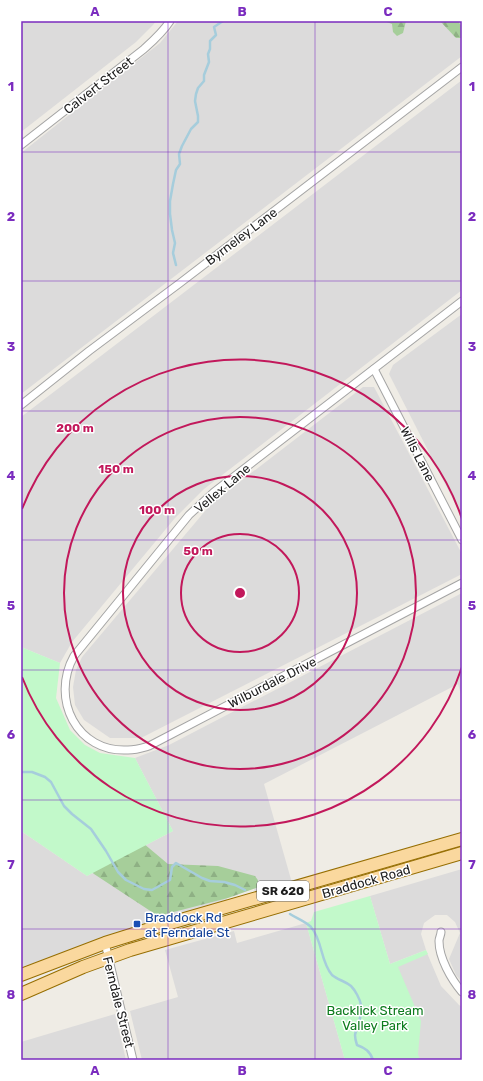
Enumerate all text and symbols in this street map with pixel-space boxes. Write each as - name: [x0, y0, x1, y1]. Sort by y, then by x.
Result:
- text: A: [90, 4, 100, 19]
- text: B: [237, 4, 247, 19]
- text: C: [383, 4, 393, 19]
- street label: Calvert Street: [61, 54, 136, 117]
- text: 1: [8, 79, 14, 94]
- text: 1: [469, 79, 475, 94]
- street label: Byrneley Lane: [203, 205, 280, 268]
- text: 2: [7, 209, 15, 224]
- text: 2: [468, 209, 476, 224]
- text: 3: [7, 339, 16, 354]
- text: 3: [468, 339, 477, 354]
- text: 200 m: [56, 421, 94, 435]
- street label: Wills Lane: [397, 424, 438, 484]
- street label: Vellex Lane: [191, 461, 253, 516]
- text: 150 m: [98, 462, 134, 476]
- text: 4: [7, 468, 16, 483]
- text: 4: [468, 468, 477, 483]
- text: 100 m: [139, 503, 175, 517]
- text: 50 m: [183, 544, 213, 558]
- centre of rings: [233, 586, 247, 600]
- text: 5: [7, 598, 15, 613]
- text: 5: [468, 598, 476, 613]
- street label: Wilburdale Drive: [226, 654, 319, 711]
- text: 6: [7, 727, 16, 742]
- text: 6: [468, 727, 477, 742]
- text: 7: [7, 857, 15, 872]
- text: 7: [468, 857, 476, 872]
- street label: Braddock Road: [320, 862, 412, 901]
- road number: SR 620: [257, 881, 309, 901]
- place label: Braddock Rd at Ferndale St: [145, 910, 230, 940]
- marker: Braddock Rd at Ferndale St: [132, 919, 142, 929]
- street label: Ferndale Street: [100, 955, 137, 1049]
- text: 8: [7, 987, 16, 1002]
- text: 8: [468, 987, 477, 1002]
- park label: Backlick Stream Valley Park: [327, 1003, 424, 1033]
- text: A: [90, 1063, 100, 1078]
- text: B: [237, 1063, 247, 1078]
- text: C: [383, 1063, 393, 1078]

